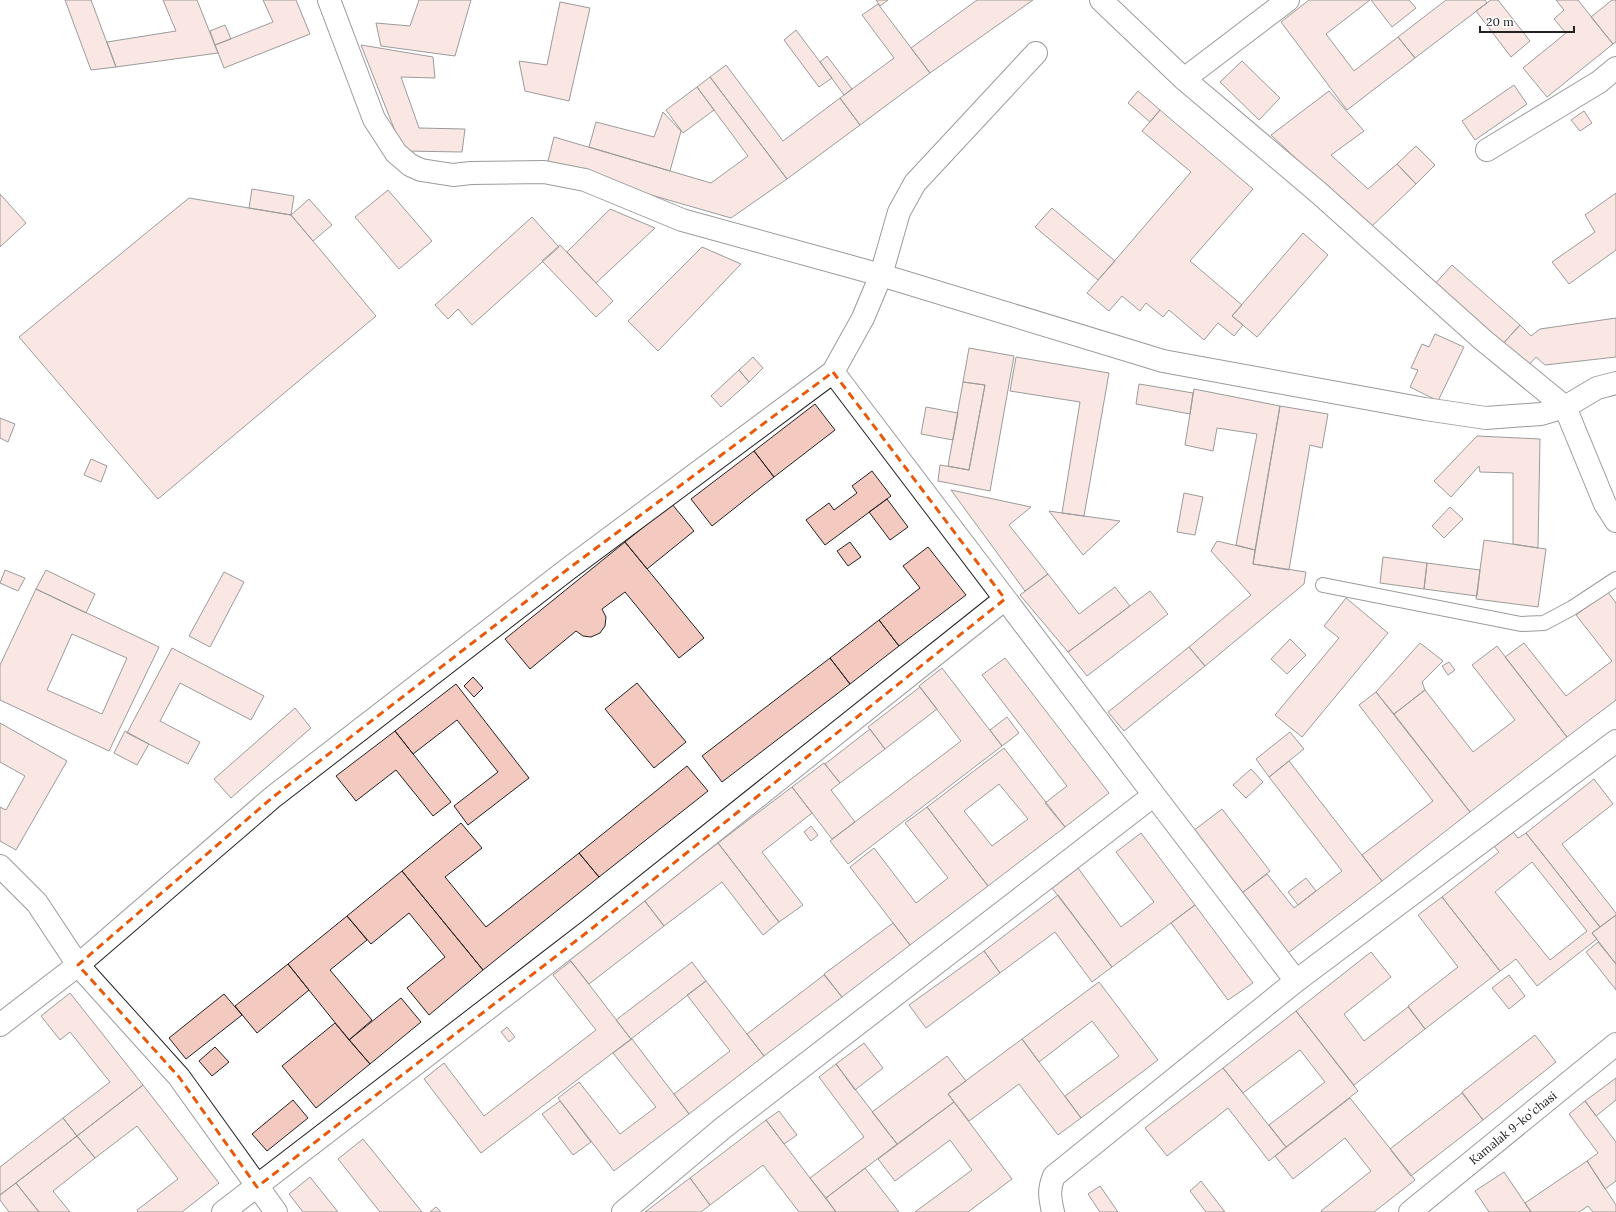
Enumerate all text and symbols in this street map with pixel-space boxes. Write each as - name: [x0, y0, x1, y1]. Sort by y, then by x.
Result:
- scale bar: [1480, 8, 1574, 34]
- text: 20 m: [1486, 14, 1514, 29]
- street label: Kamalak 9-koʻchasi: [1466, 1088, 1559, 1168]

